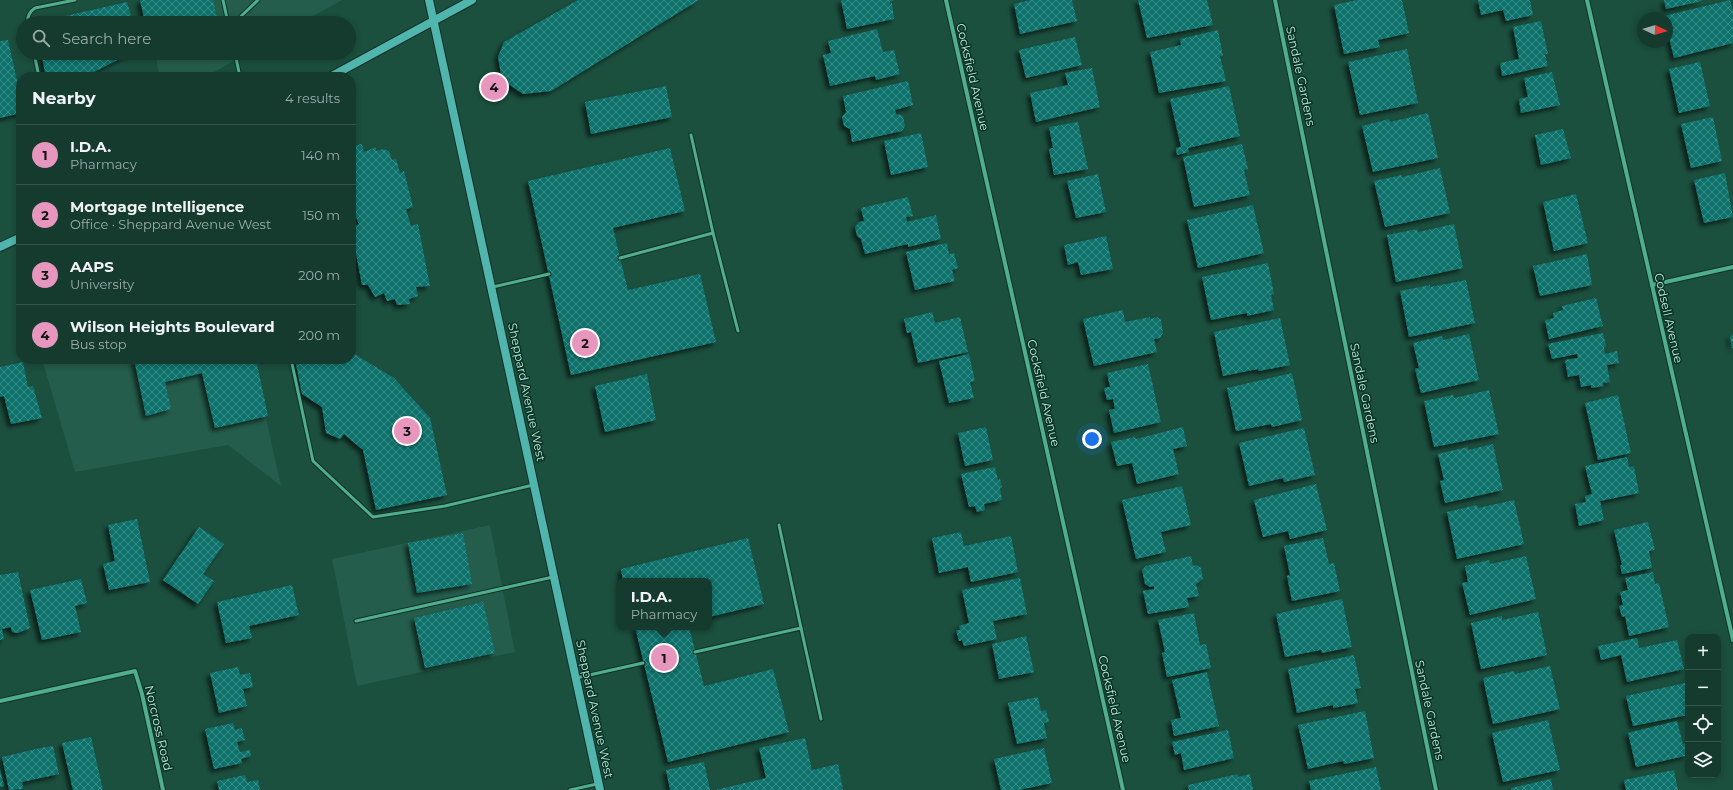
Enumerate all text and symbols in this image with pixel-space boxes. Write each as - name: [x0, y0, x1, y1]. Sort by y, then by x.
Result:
- north arrow: [1637, 12, 1673, 48]
- search box: [16, 16, 356, 60]
- street label: Cocksfield Avenue: [953, 22, 993, 132]
- street label: Sandale Gardens: [1283, 25, 1319, 127]
- icon: search: [30, 27, 52, 49]
- text: Search here: [62, 29, 151, 48]
- pin: 4: [481, 72, 507, 102]
- text: Nearby: [32, 88, 96, 108]
- text: 4 results: [285, 90, 340, 106]
- text: I.D.A.: [70, 137, 111, 156]
- text: 1: [42, 147, 48, 163]
- text: 140 m: [301, 147, 340, 163]
- text: Pharmacy: [70, 156, 137, 172]
- text: Mortgage Intelligence: [70, 197, 244, 216]
- text: 2: [41, 207, 49, 223]
- text: 150 m: [302, 207, 340, 223]
- text: Office · Sheppard Avenue West: [70, 216, 271, 232]
- text: AAPS: [70, 257, 114, 276]
- text: 3: [41, 267, 49, 283]
- text: 200 m: [298, 267, 340, 283]
- street label: Codsell Avenue: [1651, 272, 1687, 364]
- text: University: [70, 276, 134, 292]
- text: Wilson Heights Boulevard: [70, 317, 275, 336]
- street label: Sheppard Avenue West: [505, 321, 549, 463]
- text: 4: [41, 327, 49, 343]
- text: 200 m: [298, 327, 340, 343]
- pin: 2: [572, 328, 598, 358]
- text: Bus stop: [70, 336, 127, 352]
- street label: Cocksfield Avenue: [1024, 338, 1064, 448]
- street label: Sandale Gardens: [1347, 342, 1383, 444]
- pin: 3: [394, 416, 420, 446]
- your location: [1082, 429, 1102, 449]
- popup: [616, 578, 712, 630]
- text: I.D.A.: [631, 587, 672, 606]
- text: Pharmacy: [631, 606, 697, 622]
- map controls: [1685, 634, 1721, 778]
- button: +: [1685, 634, 1721, 670]
- street label: Sheppard Avenue West: [573, 638, 617, 780]
- pin: 1: [651, 643, 677, 673]
- street label: Cocksfield Avenue: [1095, 654, 1135, 764]
- street label: Sandale Gardens: [1412, 659, 1448, 761]
- button: −: [1685, 670, 1721, 706]
- street label: Norcross Road: [142, 684, 176, 772]
- button: locate: [1685, 706, 1721, 742]
- button: layers: [1685, 742, 1721, 778]

